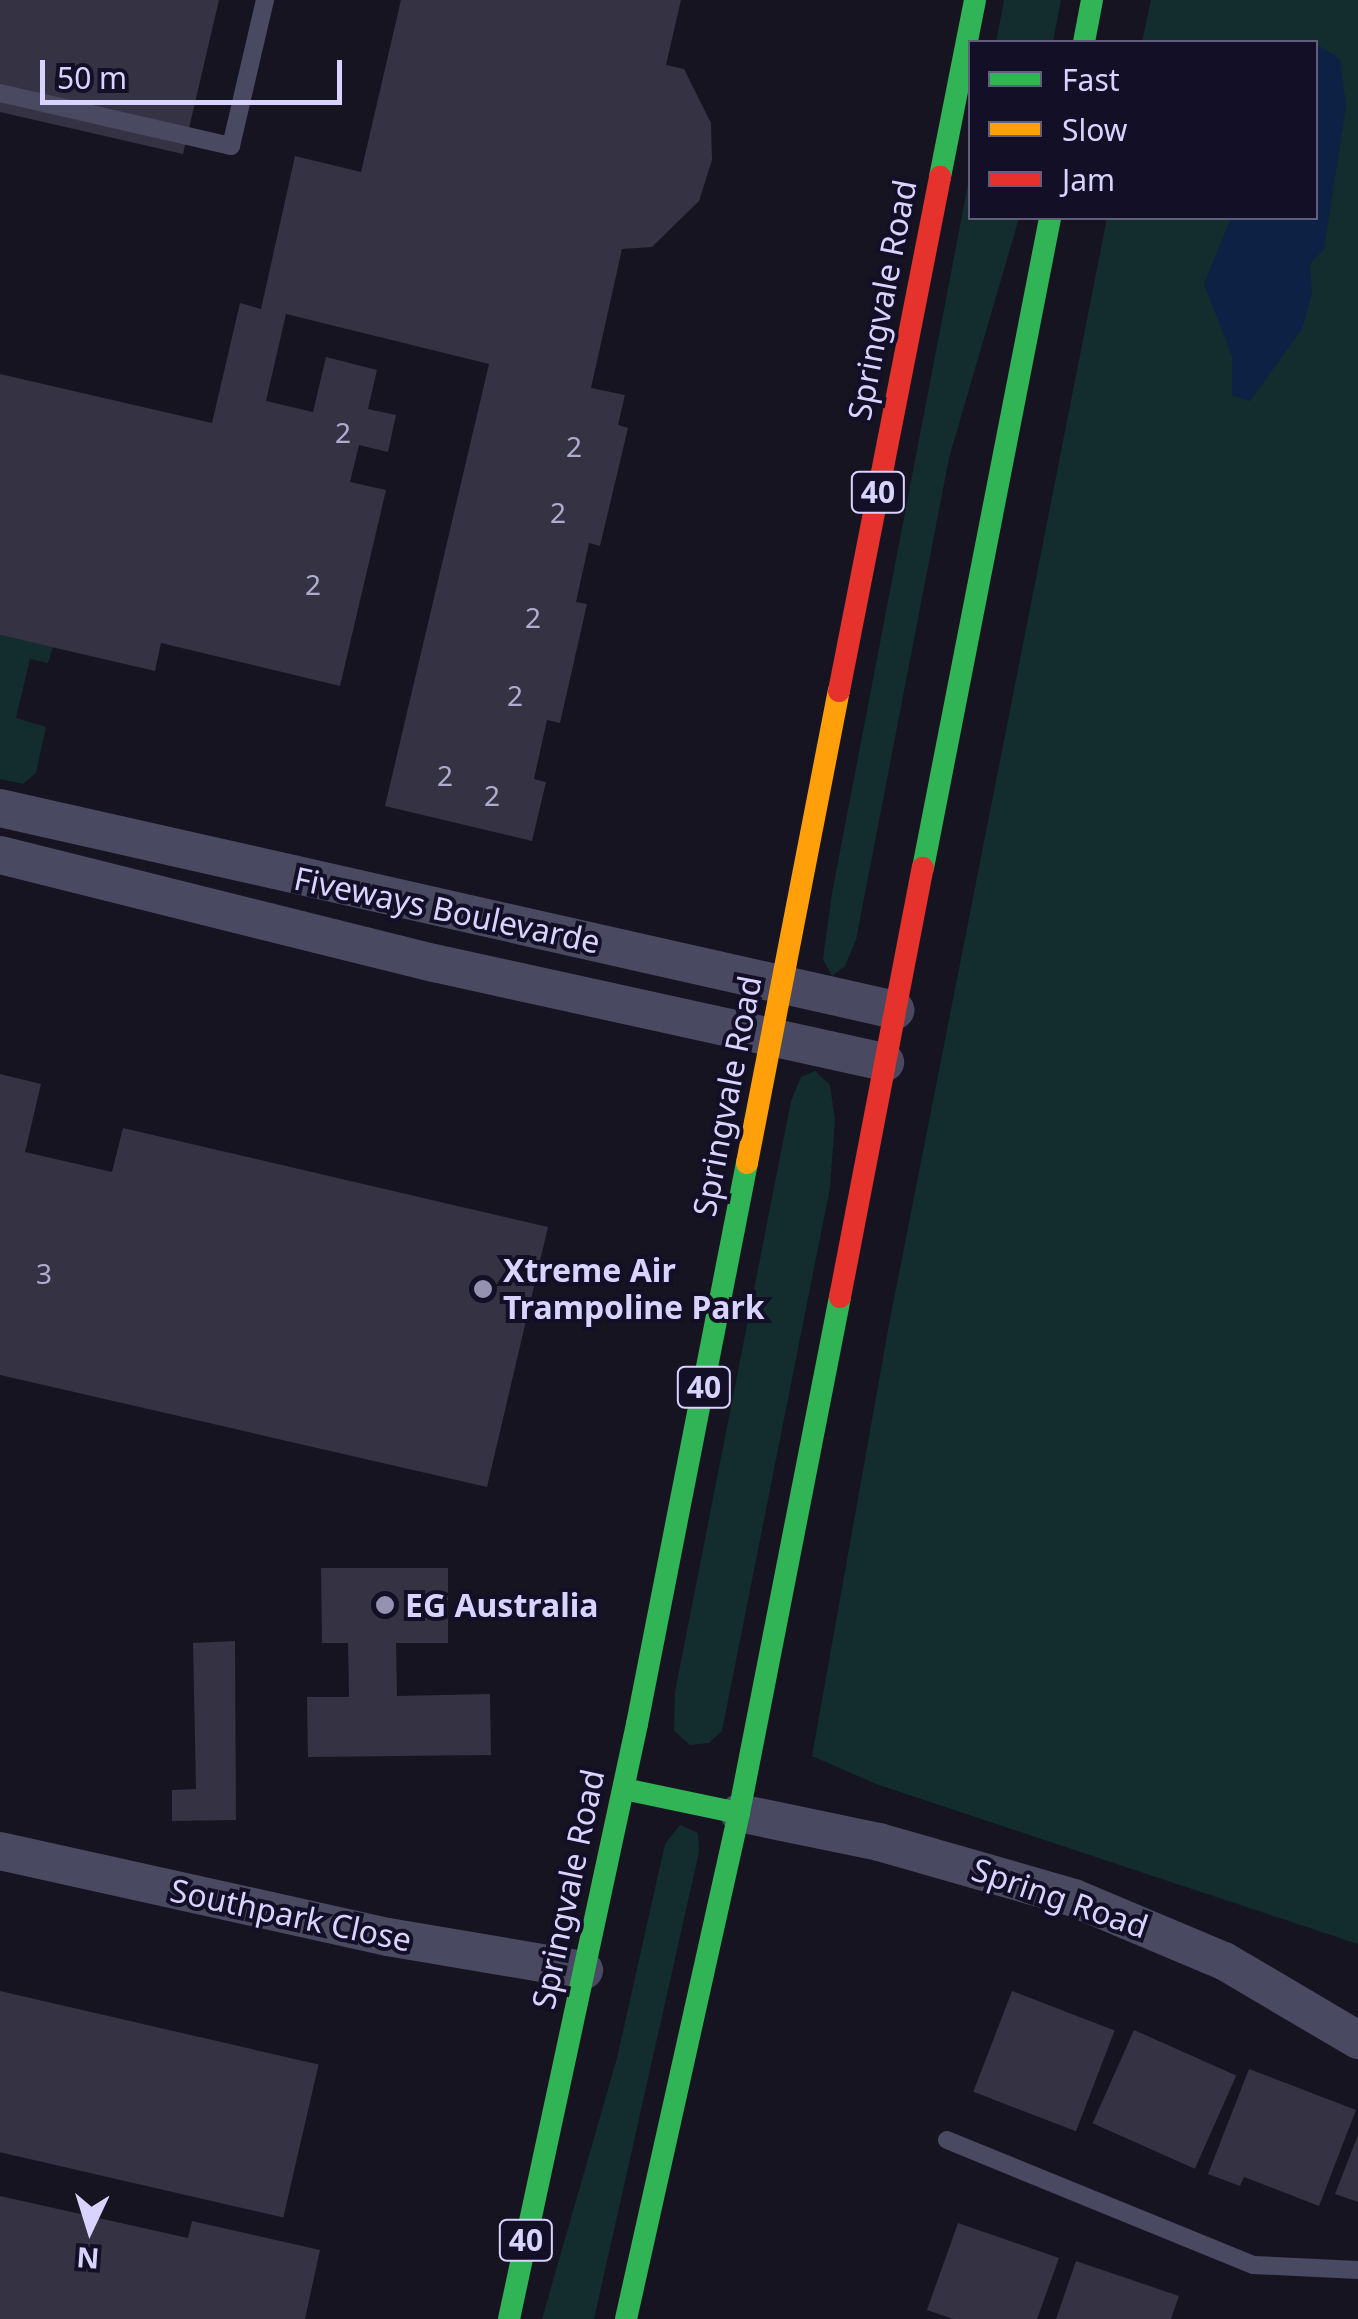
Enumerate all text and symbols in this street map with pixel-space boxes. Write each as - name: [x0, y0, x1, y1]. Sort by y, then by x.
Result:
- scale bar: [45, 40, 348, 102]
- legend: [968, 40, 1318, 220]
- text: 50 m: [57, 57, 127, 98]
- text: Fast: [1062, 59, 1120, 100]
- text: Slow: [1062, 109, 1127, 150]
- text: Jam: [1062, 159, 1115, 200]
- street label: Springvale Road: [840, 177, 924, 423]
- house number: 2: [335, 415, 351, 449]
- house number: 2: [566, 429, 582, 463]
- road number: 40: [850, 467, 906, 517]
- house number: 2: [550, 495, 566, 529]
- house number: 2: [305, 567, 321, 601]
- house number: 2: [525, 600, 541, 634]
- house number: 2: [507, 678, 523, 712]
- house number: 2: [437, 758, 453, 792]
- house number: 2: [484, 778, 500, 812]
- street label: Fiveways Boulevarde: [291, 859, 603, 961]
- street label: Springvale Road: [685, 973, 769, 1219]
- place label: Xtreme Air Trampoline Park: [503, 1252, 765, 1327]
- house number: 3: [36, 1256, 52, 1290]
- marker: Xtreme Air Trampoline Park: [472, 1278, 494, 1300]
- road number: 40: [676, 1362, 732, 1412]
- place label: EG Australia: [405, 1586, 598, 1624]
- marker: EG Australia: [374, 1594, 396, 1616]
- street label: Springvale Road: [524, 1766, 612, 2012]
- street label: Spring Road: [967, 1850, 1153, 1946]
- street label: Southpark Close: [167, 1871, 415, 1959]
- north arrow: [40, 2179, 140, 2279]
- road number: 40: [498, 2215, 554, 2265]
- text: N: [75, 2239, 101, 2279]

